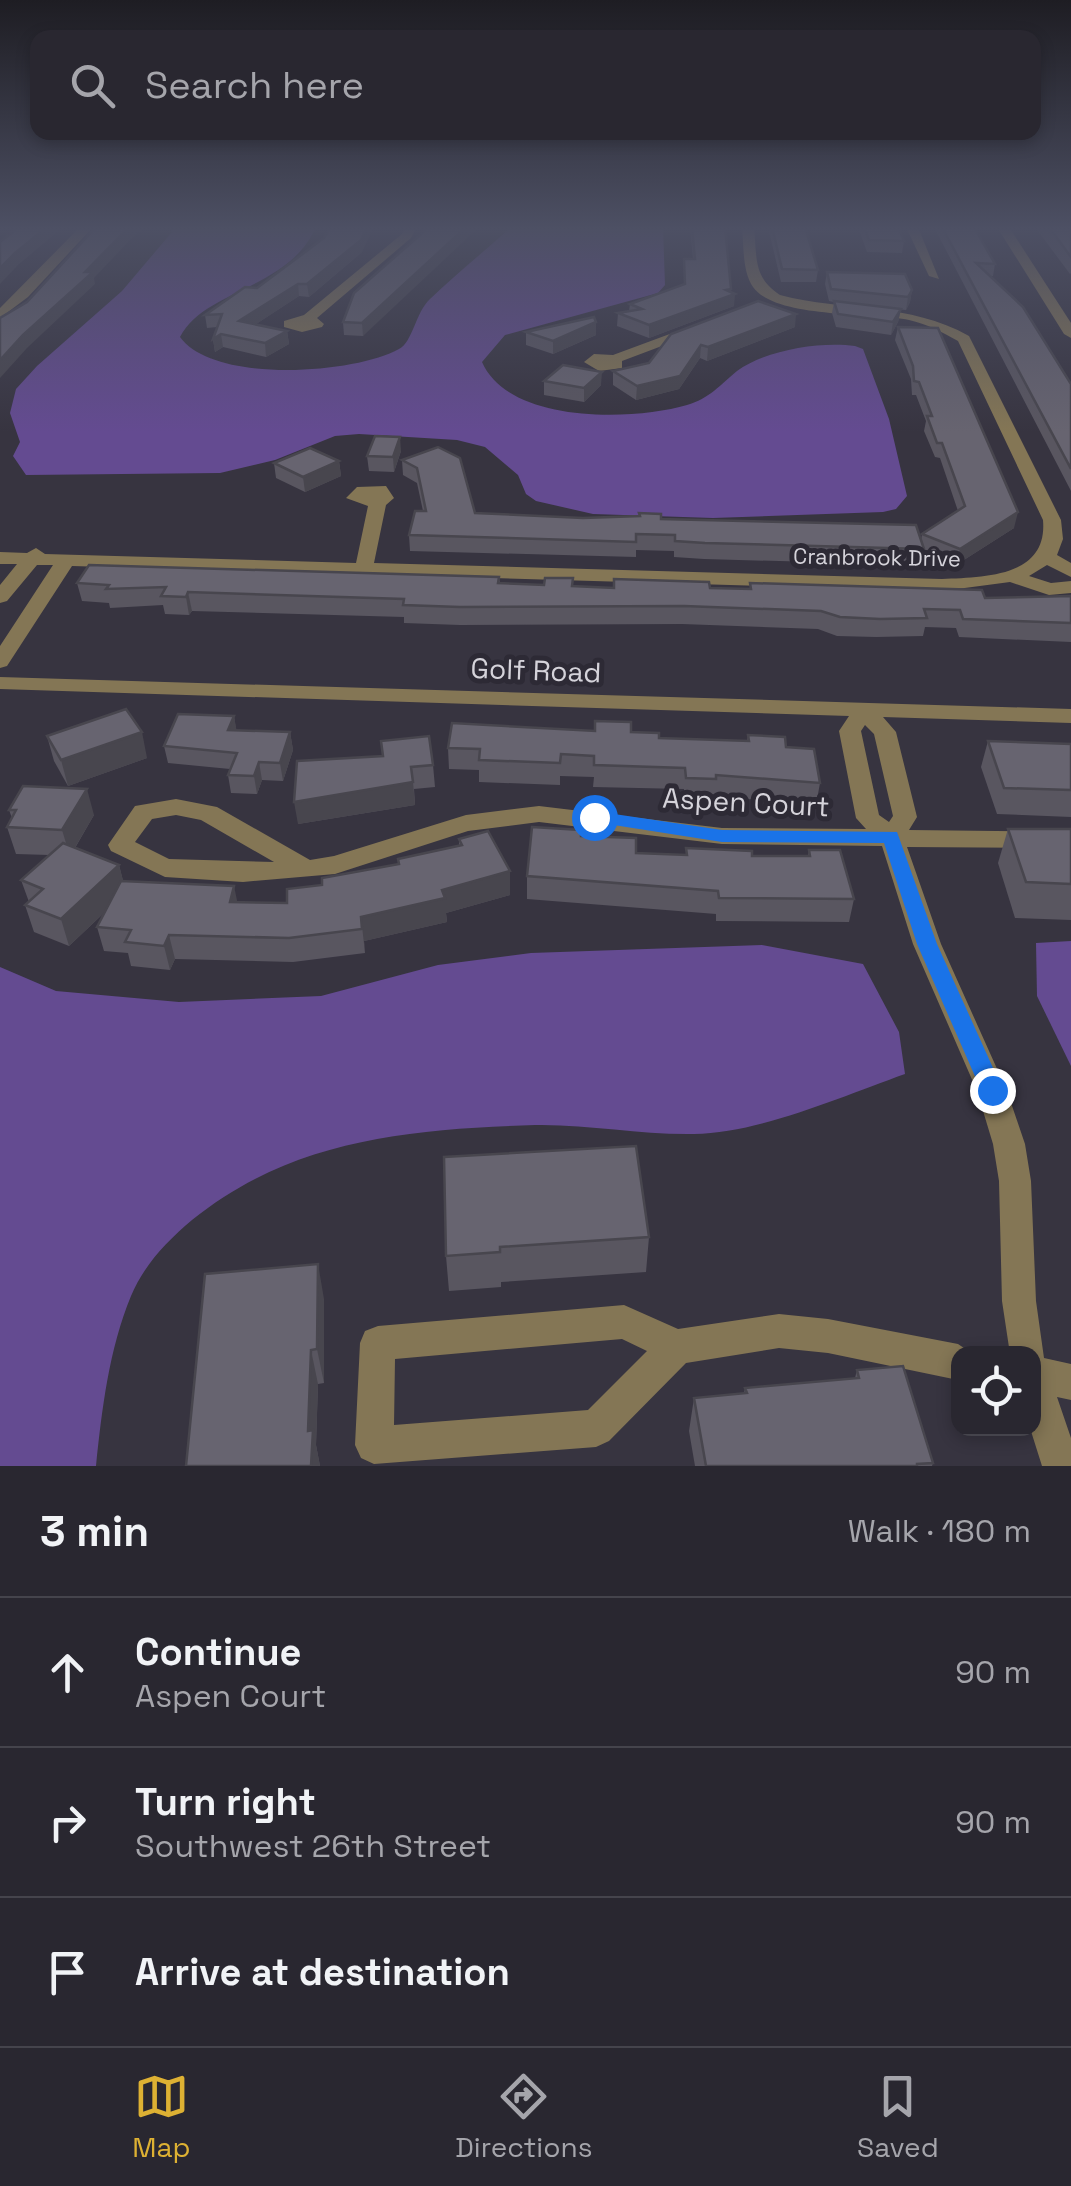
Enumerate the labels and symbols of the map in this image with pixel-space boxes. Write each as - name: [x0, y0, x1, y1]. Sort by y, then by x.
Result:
- street label: Cranbrook Drive: [793, 542, 961, 572]
- street label: Golf Road: [470, 650, 602, 690]
- street label: Aspen Court: [662, 780, 830, 824]
- route start: [572, 795, 618, 841]
- route end: [970, 1068, 1016, 1114]

